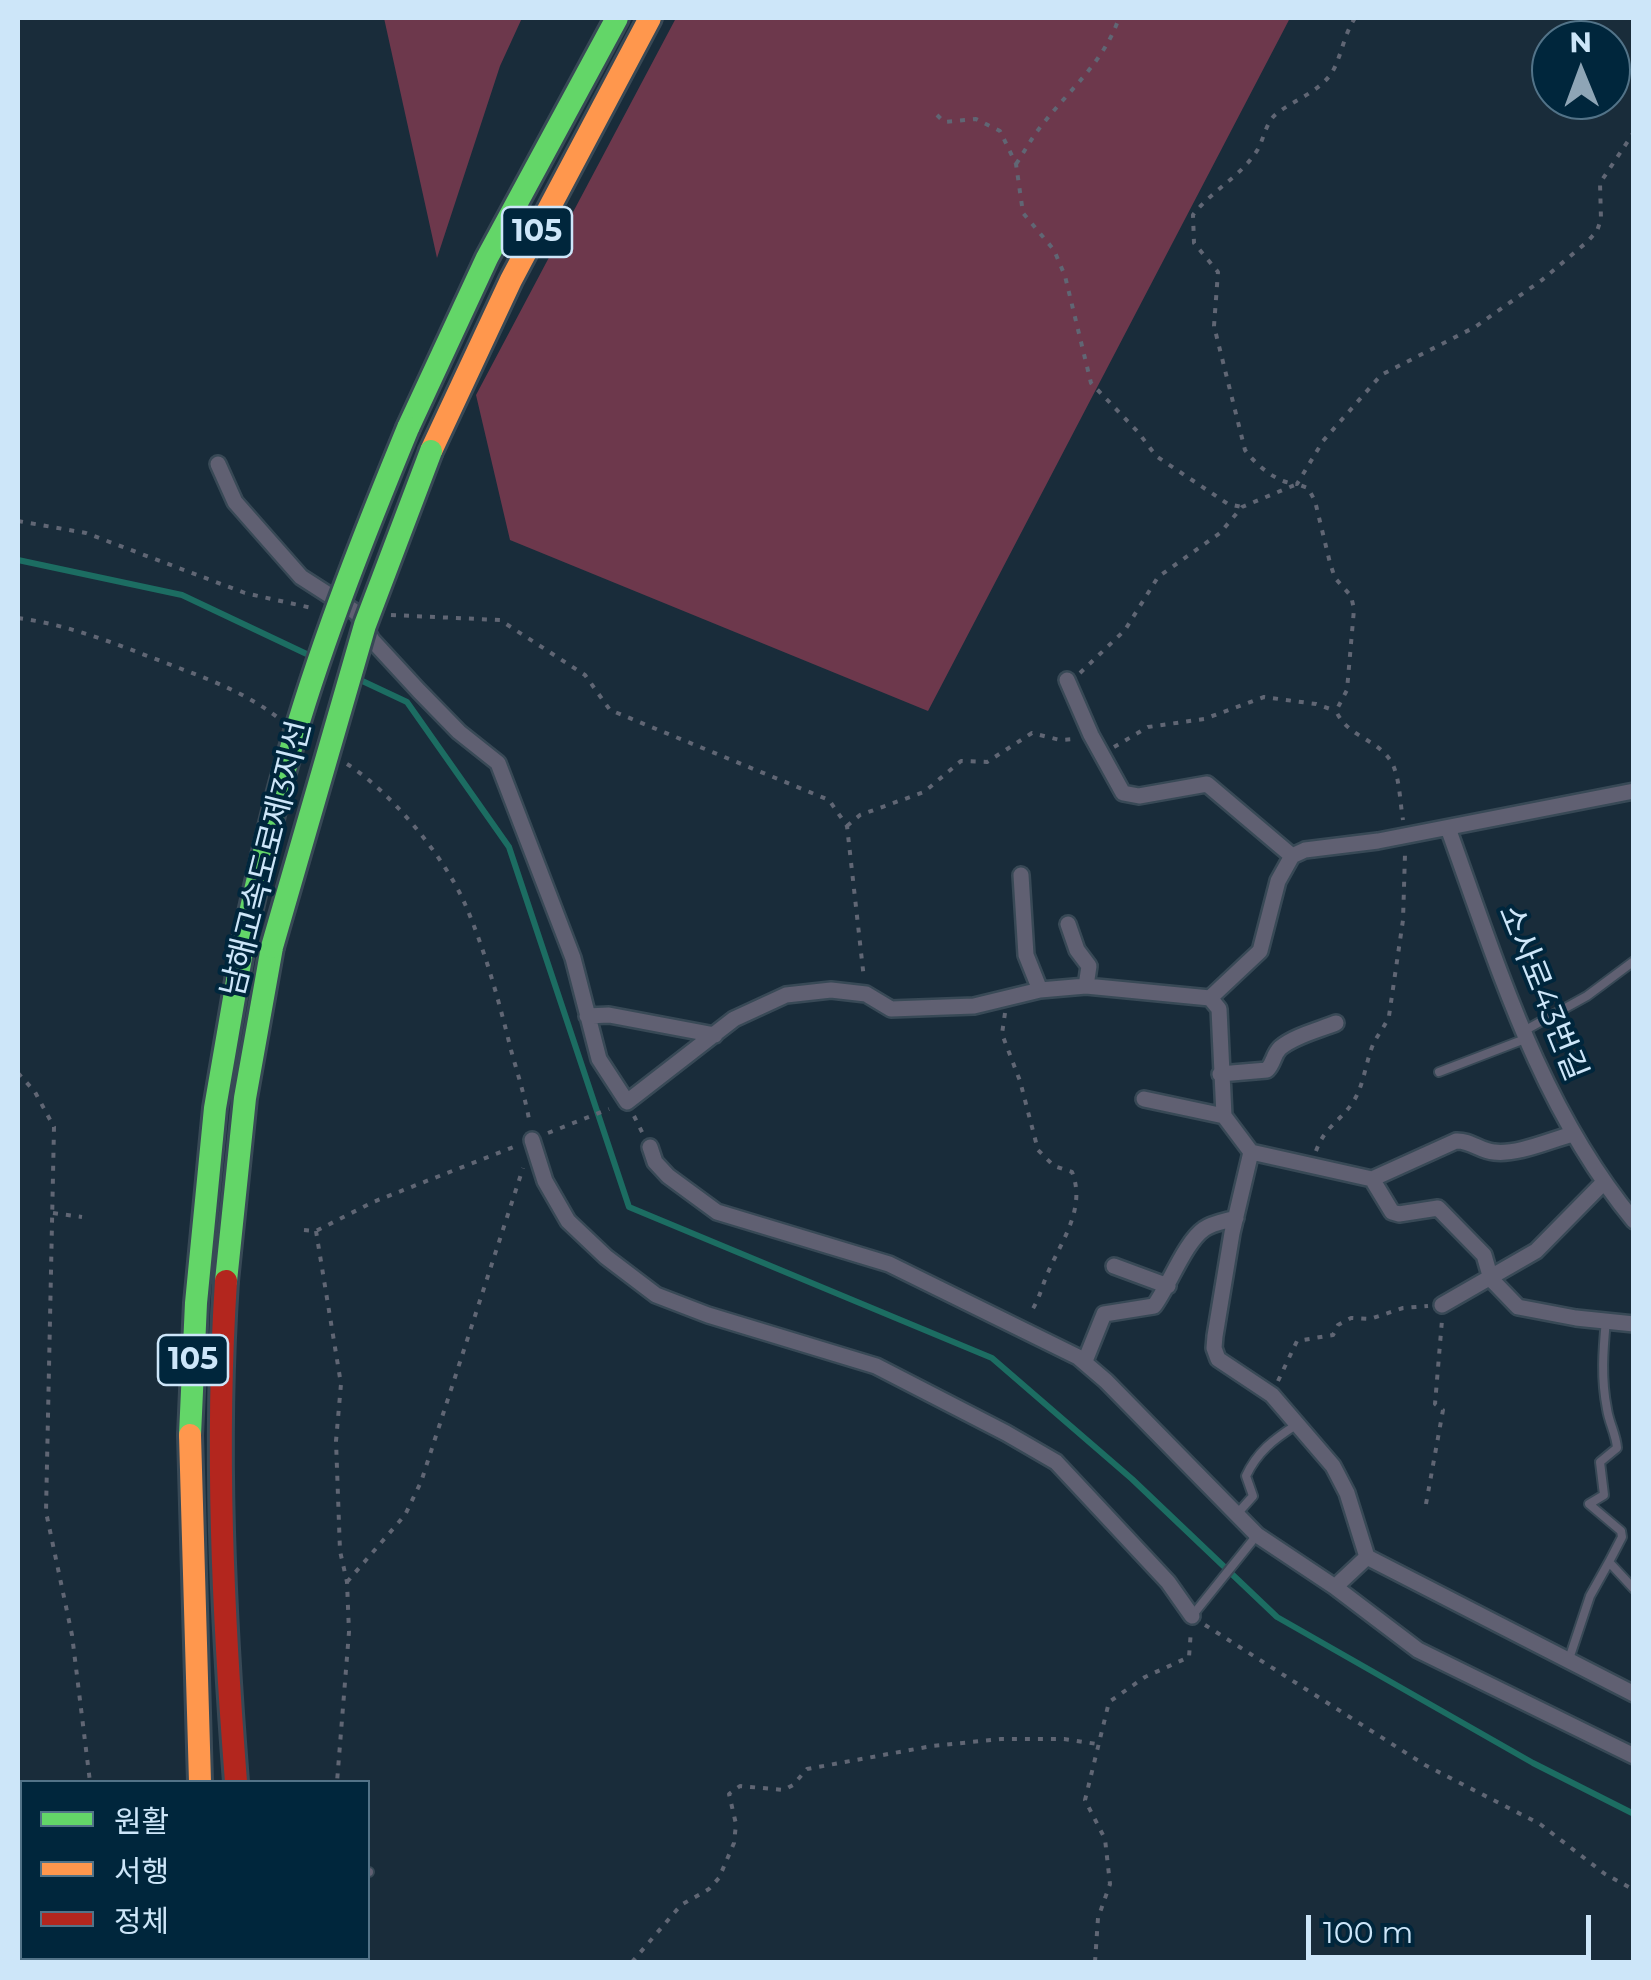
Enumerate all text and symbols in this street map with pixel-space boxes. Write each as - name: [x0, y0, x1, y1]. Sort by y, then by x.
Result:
- north arrow: [1531, 20, 1631, 120]
- text: N: [1569, 25, 1592, 59]
- road number: 105: [502, 207, 572, 257]
- street label: 남해고속도로제3지선: [214, 717, 320, 1001]
- street label: 소사로43번길: [1489, 900, 1595, 1086]
- road number: 105: [158, 1335, 228, 1385]
- legend: [20, 1780, 370, 1960]
- text: 원활: [114, 1803, 169, 1840]
- text: 서행: [114, 1853, 169, 1890]
- scale bar: [1311, 1895, 1596, 1957]
- text: 정체: [114, 1903, 169, 1940]
- text: 100 m: [1323, 1914, 1413, 1951]

